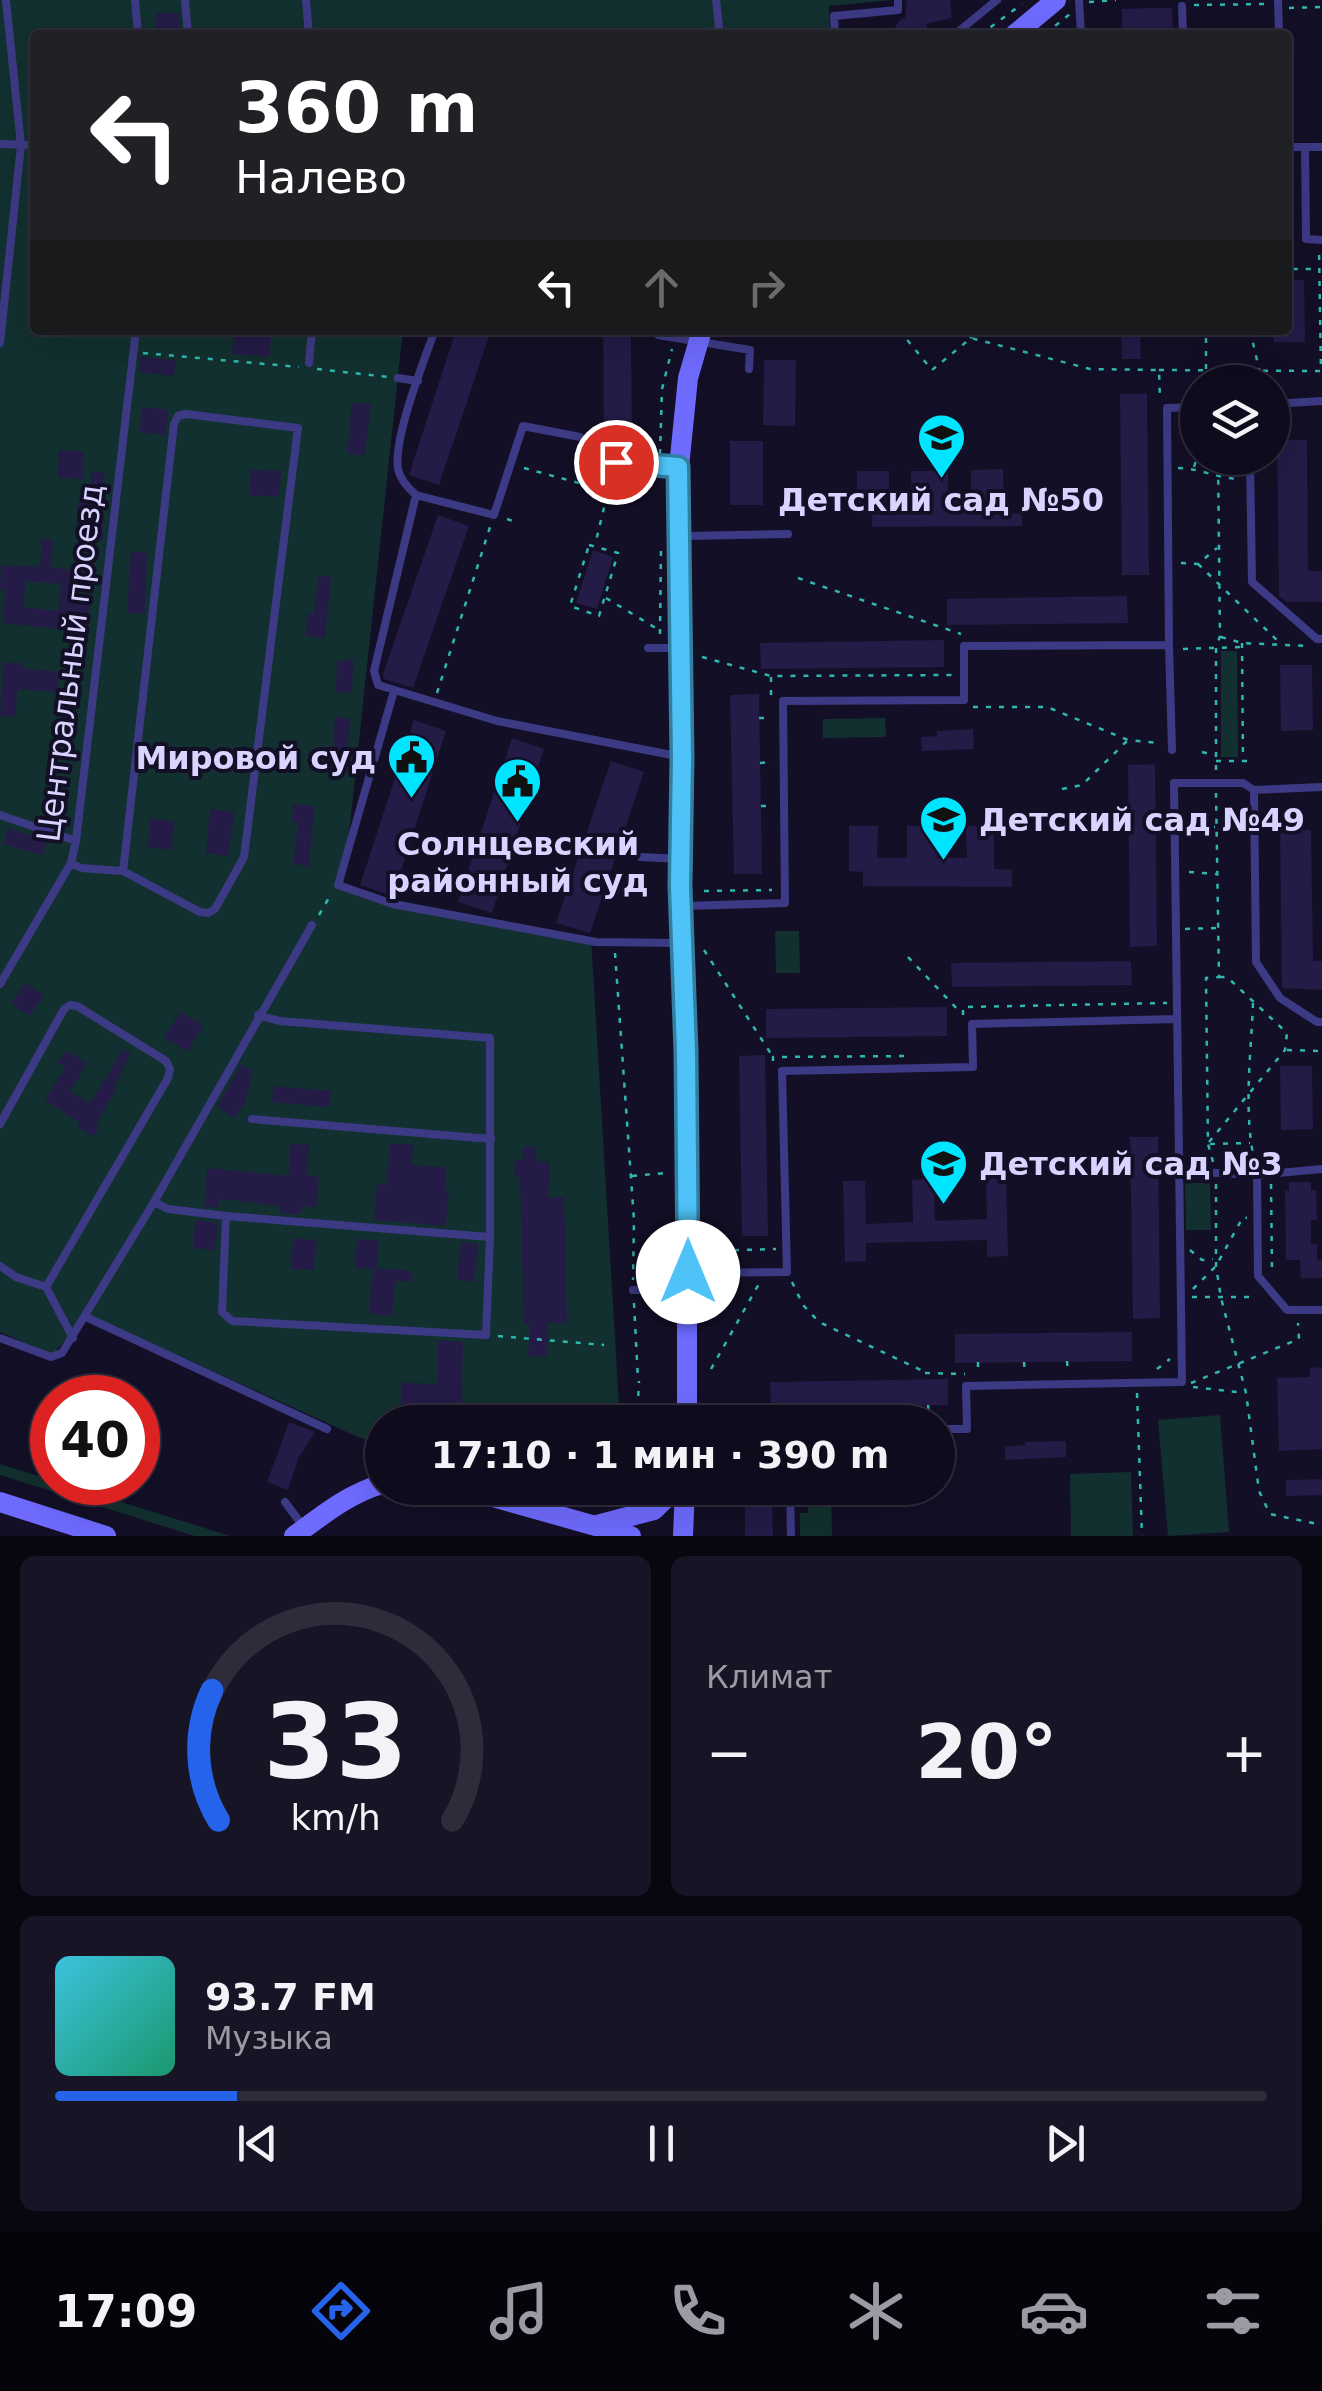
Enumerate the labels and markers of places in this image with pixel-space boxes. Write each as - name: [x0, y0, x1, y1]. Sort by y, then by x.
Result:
- school or university icon: Детский сад №50: [915, 412, 967, 480]
- pin: [574, 420, 659, 505]
- place label: Детский сад №50: [778, 481, 1104, 519]
- public building icon: Мировой суд: [385, 732, 437, 800]
- place label: Мировой суд: [135, 739, 376, 777]
- public building icon: Солнцевский районный суд: [492, 756, 544, 824]
- school or university icon: Детский сад №49: [918, 794, 970, 862]
- place label: Детский сад №49: [979, 801, 1305, 839]
- place label: Солнцевский районный суд: [387, 825, 649, 900]
- school or university icon: Детский сад №3: [918, 1138, 970, 1206]
- place label: Детский сад №3: [979, 1145, 1283, 1183]

